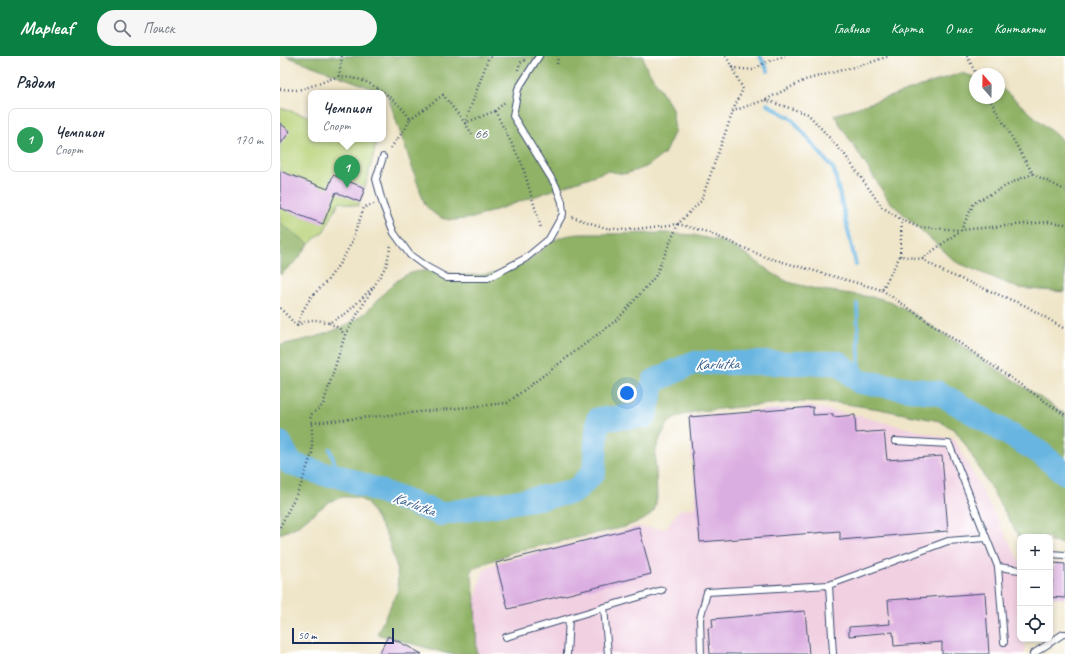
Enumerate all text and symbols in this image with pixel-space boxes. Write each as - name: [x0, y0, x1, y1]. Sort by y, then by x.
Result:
- search box: [97, 10, 377, 46]
- text: Mapleaf: [20, 16, 73, 40]
- icon: search: [111, 17, 133, 39]
- text: Поиск: [143, 19, 175, 38]
- text: Главная: [834, 20, 869, 37]
- text: Карта: [891, 20, 923, 37]
- text: О нас: [945, 20, 972, 37]
- text: Контакты: [994, 20, 1045, 37]
- north arrow: [969, 68, 1005, 104]
- text: Рядом: [16, 72, 54, 93]
- popup: [308, 90, 386, 142]
- text: Чемпион: [323, 99, 371, 118]
- text: Спорт: [323, 118, 351, 134]
- text: Чемпион: [55, 123, 104, 142]
- park label: 66: [475, 125, 488, 142]
- text: 1: [27, 132, 33, 148]
- text: 170 m: [235, 132, 263, 148]
- text: Спорт: [55, 142, 83, 158]
- pin: 1: [334, 155, 360, 188]
- water label: Karlutka: [695, 354, 741, 375]
- your location: [617, 383, 637, 403]
- water label: Karlutka: [390, 488, 439, 521]
- map controls: [1017, 534, 1053, 642]
- button: +: [1017, 534, 1053, 570]
- button: −: [1017, 570, 1053, 606]
- button: locate: [1017, 606, 1053, 642]
- scale bar: [292, 626, 394, 645]
- text: 50 m: [298, 628, 317, 642]

